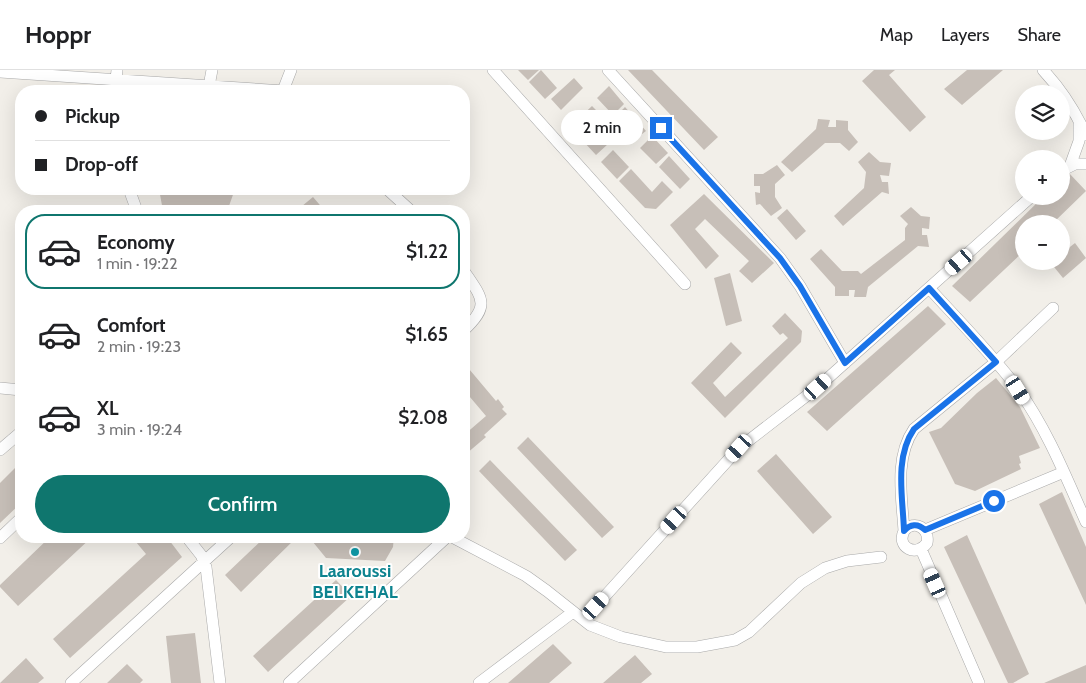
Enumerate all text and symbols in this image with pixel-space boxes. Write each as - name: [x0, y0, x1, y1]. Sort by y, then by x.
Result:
- text: Hoppr: [25, 20, 91, 49]
- text: Map: [880, 24, 913, 46]
- text: Layers: [941, 24, 990, 46]
- text: Share: [1018, 24, 1061, 46]
- map controls: [1015, 85, 1070, 270]
- button: layers: [1015, 85, 1070, 140]
- text: Pickup: [65, 105, 120, 128]
- callout: 2 min: [561, 110, 644, 146]
- route end: [650, 117, 672, 139]
- text: 2 min: [583, 118, 621, 137]
- button: +: [1015, 150, 1070, 205]
- text: Drop-off: [65, 153, 138, 176]
- button: −: [1015, 215, 1070, 270]
- icon: car: [37, 229, 82, 274]
- text: Economy: [97, 231, 175, 254]
- text: $1.22: [406, 240, 448, 263]
- car: [942, 246, 975, 278]
- text: 1 min · 19:22: [97, 254, 178, 273]
- icon: car: [37, 312, 82, 357]
- text: Comfort: [97, 314, 166, 337]
- text: $1.65: [405, 323, 448, 346]
- text: 2 min · 19:23: [97, 337, 181, 356]
- car: [801, 371, 834, 403]
- car: [1003, 373, 1032, 407]
- icon: car: [37, 395, 82, 440]
- text: XL: [97, 397, 118, 420]
- text: $2.08: [398, 406, 448, 429]
- text: 3 min · 19:24: [97, 420, 182, 439]
- car: [723, 432, 754, 464]
- button: Confirm: [35, 475, 450, 533]
- route start: [983, 490, 1005, 512]
- car: [658, 504, 689, 536]
- marker: Laaroussi BELKEHAL: [349, 546, 361, 558]
- place label: Laaroussi BELKEHAL: [312, 560, 398, 603]
- car: [922, 566, 947, 600]
- car: [580, 590, 611, 622]

